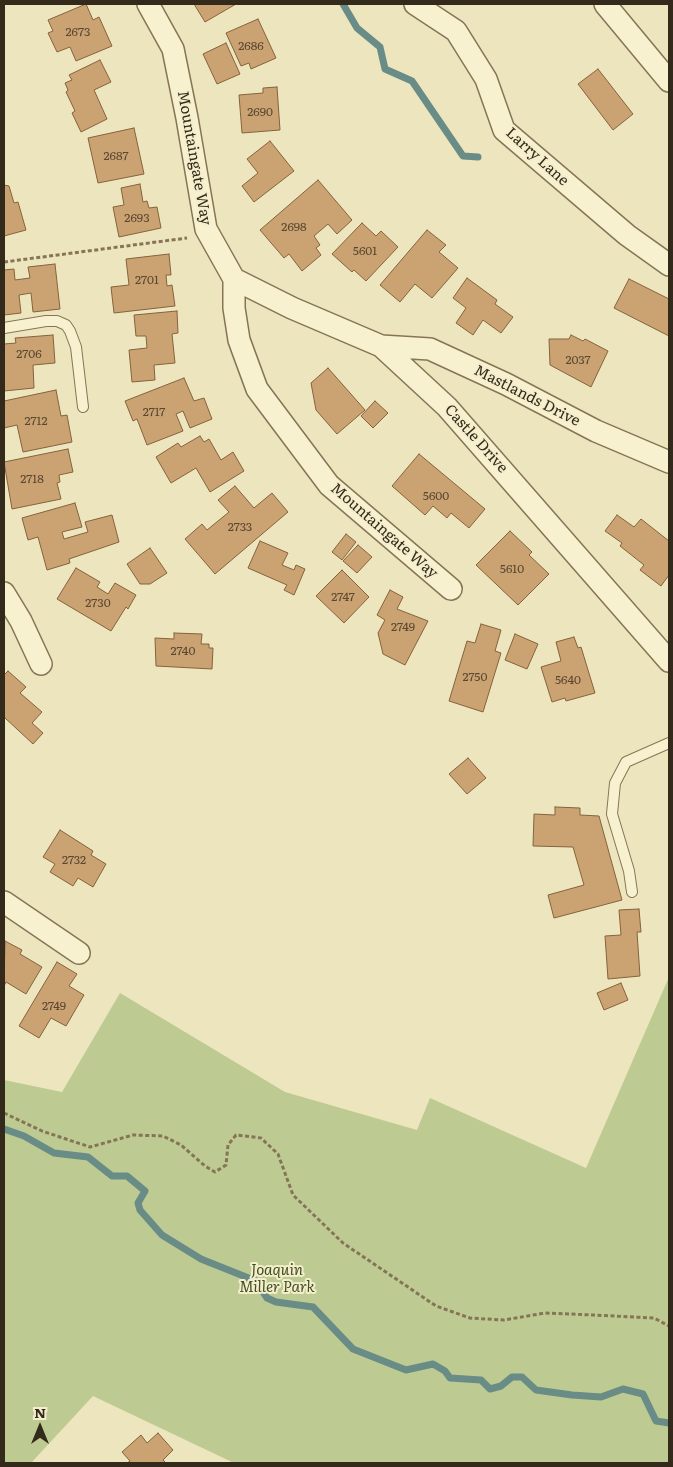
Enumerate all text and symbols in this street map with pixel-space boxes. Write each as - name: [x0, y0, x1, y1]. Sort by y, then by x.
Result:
- house number: 2673: [66, 25, 90, 39]
- house number: 2686: [238, 39, 264, 53]
- street label: Mountaingate Way: [173, 89, 215, 227]
- house number: 2690: [247, 105, 273, 119]
- street label: Larry Lane: [502, 124, 572, 190]
- house number: 2687: [103, 149, 129, 163]
- house number: 2693: [124, 211, 150, 225]
- house number: 2698: [281, 220, 307, 234]
- house number: 5601: [353, 244, 377, 258]
- house number: 2701: [135, 273, 159, 287]
- house number: 2706: [16, 347, 42, 361]
- house number: 2037: [565, 353, 591, 367]
- street label: Mastlands Drive: [471, 362, 583, 430]
- street label: Castle Drive: [441, 401, 511, 477]
- house number: 2717: [143, 405, 165, 419]
- house number: 2712: [24, 414, 48, 428]
- house number: 2718: [20, 472, 44, 486]
- street label: Mountaingate Way: [327, 480, 441, 582]
- house number: 5600: [423, 489, 449, 503]
- house number: 2733: [228, 520, 252, 534]
- house number: 5610: [500, 562, 524, 576]
- house number: 2747: [331, 590, 355, 604]
- house number: 2730: [85, 596, 111, 610]
- house number: 2749: [391, 620, 415, 634]
- house number: 2740: [171, 644, 195, 658]
- house number: 2750: [463, 670, 487, 684]
- house number: 5640: [555, 673, 581, 687]
- house number: 2732: [62, 853, 86, 867]
- house number: 2749: [42, 999, 66, 1013]
- park label: Joaquin Miller Park: [239, 1262, 315, 1297]
- north arrow: [15, 1402, 65, 1452]
- text: N: [34, 1402, 46, 1422]

